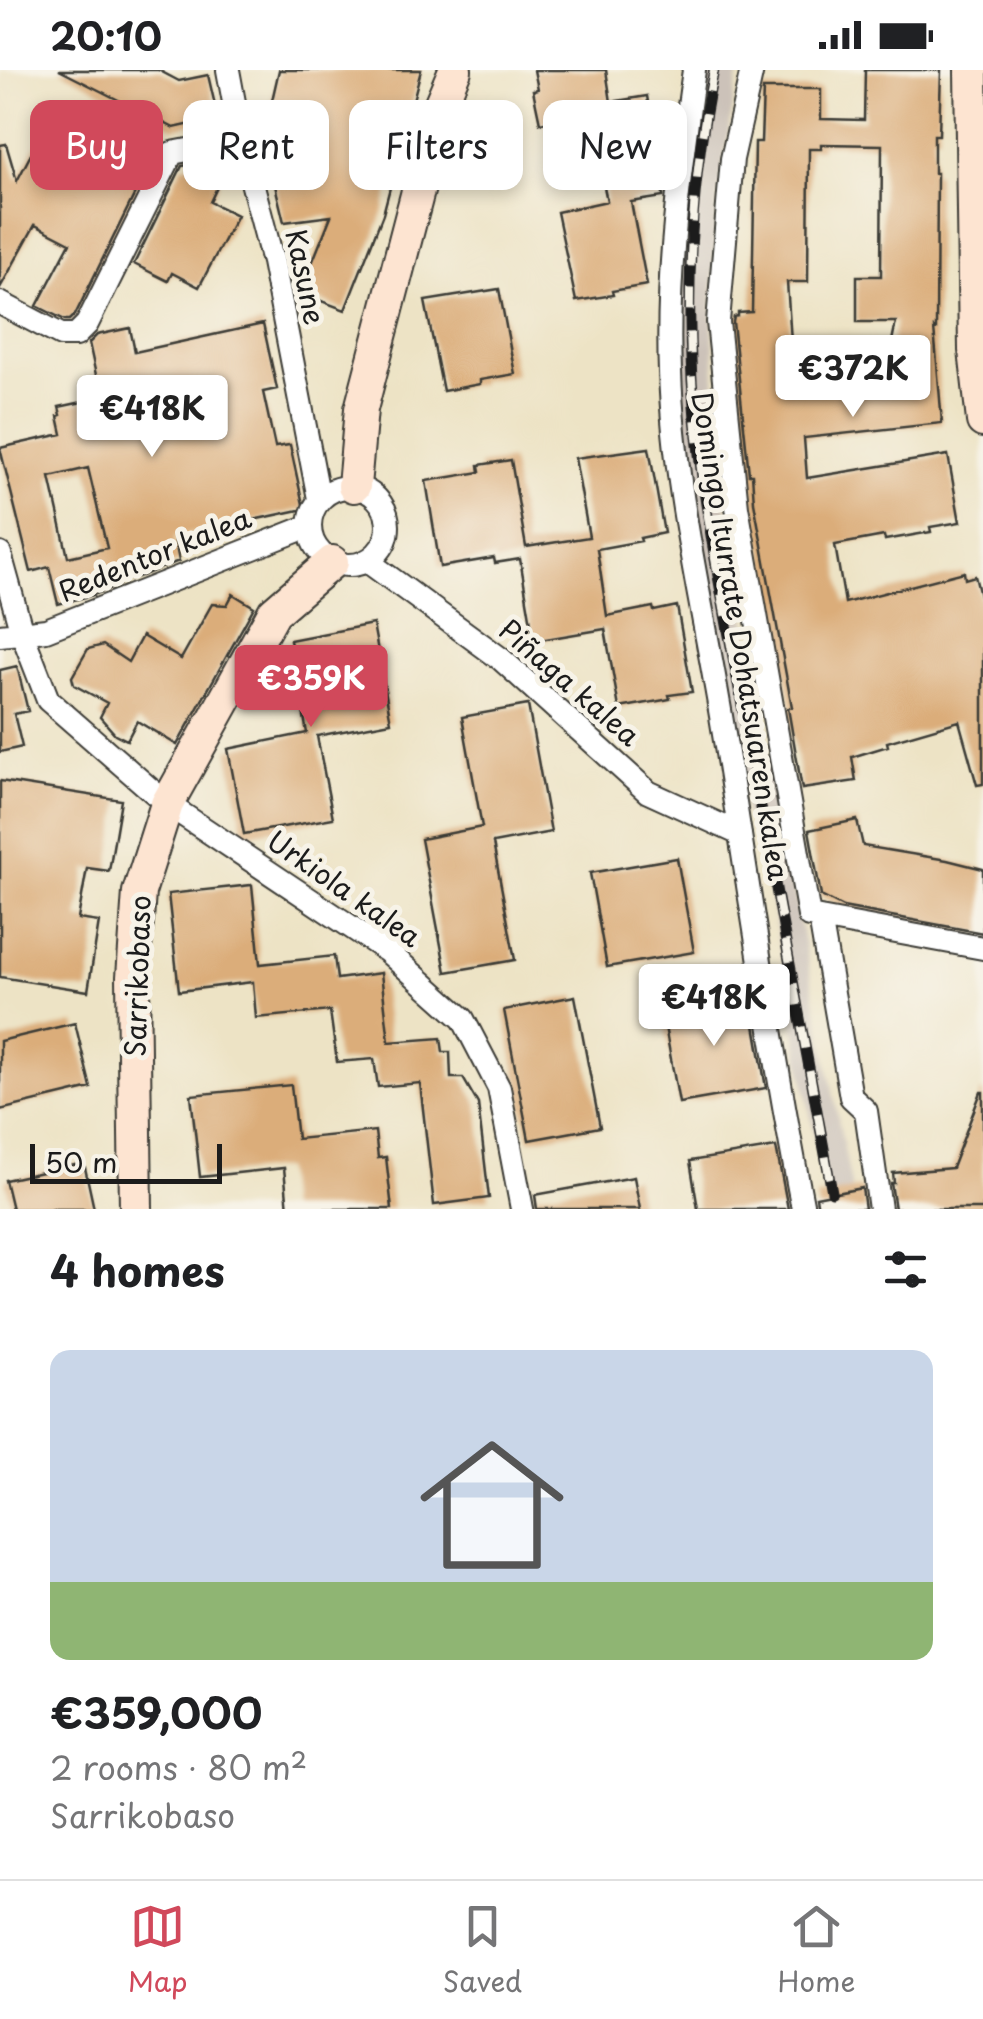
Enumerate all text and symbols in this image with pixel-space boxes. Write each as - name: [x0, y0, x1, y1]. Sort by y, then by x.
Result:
- text: 20:10: [50, 7, 162, 64]
- chip: Buy: [30, 100, 163, 190]
- chip: Rent: [183, 100, 329, 190]
- chip: Filters: [349, 100, 523, 190]
- chip: New: [543, 100, 687, 190]
- street label: Kasune: [275, 225, 337, 328]
- pin: €372K: [783, 335, 923, 420]
- text: €372K: [797, 343, 909, 391]
- pin: €418K: [82, 375, 222, 460]
- text: €418K: [99, 383, 205, 431]
- street label: Domingo Iturrate Dohatsuaren kalea: [682, 389, 801, 884]
- street label: Redentor kalea: [52, 495, 258, 612]
- street label: Piñaga kalea: [490, 608, 650, 756]
- pin: €359K: [241, 645, 381, 730]
- text: €359K: [257, 653, 365, 701]
- street label: Urkiola kalea: [259, 819, 431, 957]
- street label: Sarrikobaso: [112, 894, 161, 1058]
- pin: €418K: [644, 964, 784, 1049]
- text: €418K: [661, 972, 767, 1020]
- scale bar: [30, 1139, 222, 1184]
- text: 50 m: [45, 1140, 118, 1183]
- text: 4 homes: [50, 1238, 225, 1301]
- icon: filters: [878, 1242, 933, 1297]
- icon: home: [402, 1415, 582, 1595]
- text: €359,000: [50, 1680, 262, 1743]
- text: 2 rooms · 80 m²: [50, 1743, 307, 1791]
- text: Sarrikobaso: [50, 1791, 235, 1839]
- tab: Map: [128, 1899, 187, 2002]
- tab: Saved: [443, 1899, 522, 2002]
- tab: Home: [777, 1899, 855, 2002]

